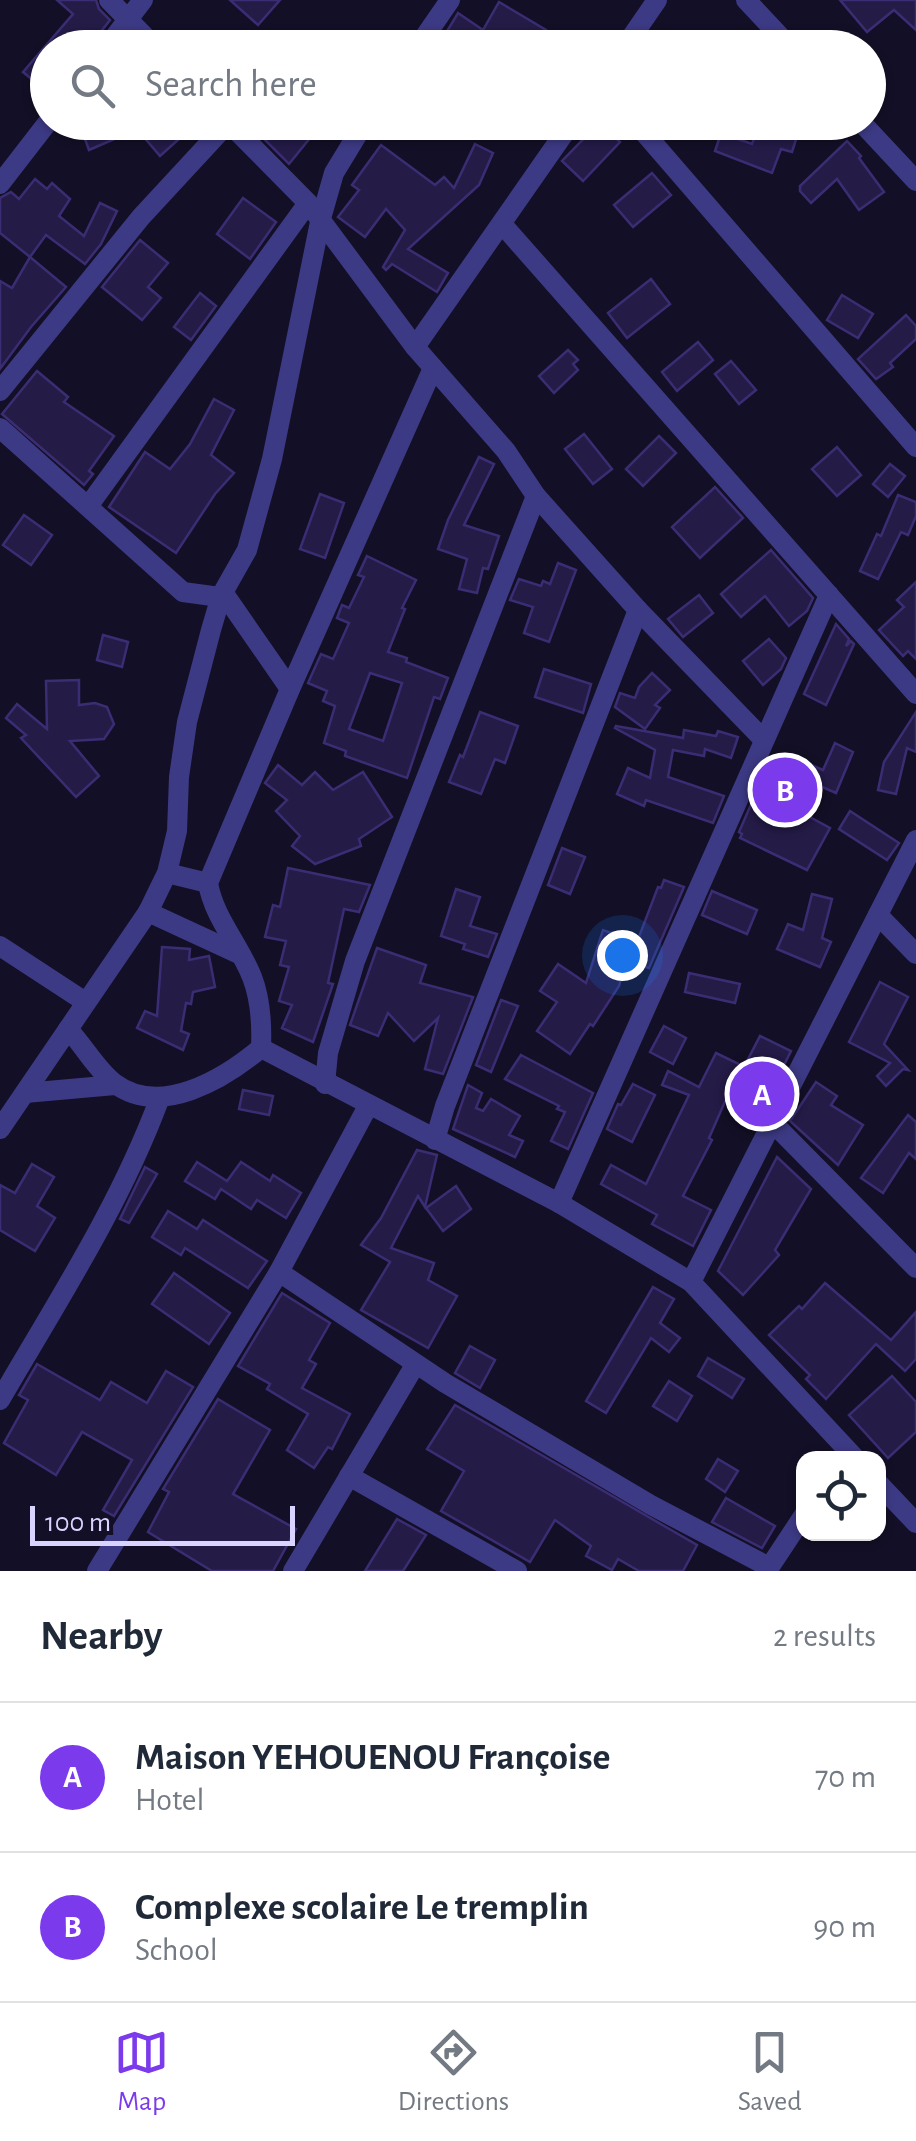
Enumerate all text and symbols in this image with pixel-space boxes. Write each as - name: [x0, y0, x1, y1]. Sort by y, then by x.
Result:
- search box: [30, 30, 886, 140]
- icon: search: [65, 58, 120, 113]
- text: Search here: [145, 66, 317, 104]
- pin: B: [752, 752, 818, 828]
- your location: [597, 930, 648, 981]
- pin: A: [730, 1056, 794, 1132]
- map controls: [796, 1451, 886, 1541]
- button: locate: [796, 1451, 886, 1541]
- scale bar: [30, 1501, 295, 1546]
- text: 100 m: [45, 1509, 111, 1537]
- text: Nearby: [40, 1615, 163, 1657]
- text: 2 results: [773, 1620, 876, 1652]
- text: Maison YEHOUENOU Françoise: [135, 1739, 610, 1777]
- text: A: [63, 1761, 82, 1793]
- text: 70 m: [815, 1761, 876, 1793]
- text: Hotel: [135, 1784, 204, 1816]
- text: Complexe scolaire Le tremplin: [135, 1889, 589, 1927]
- text: B: [63, 1911, 82, 1943]
- text: 90 m: [813, 1911, 876, 1943]
- text: School: [135, 1934, 218, 1966]
- tab: Map: [114, 2025, 169, 2119]
- tab: Directions: [398, 2025, 509, 2119]
- tab: Saved: [738, 2025, 802, 2119]

